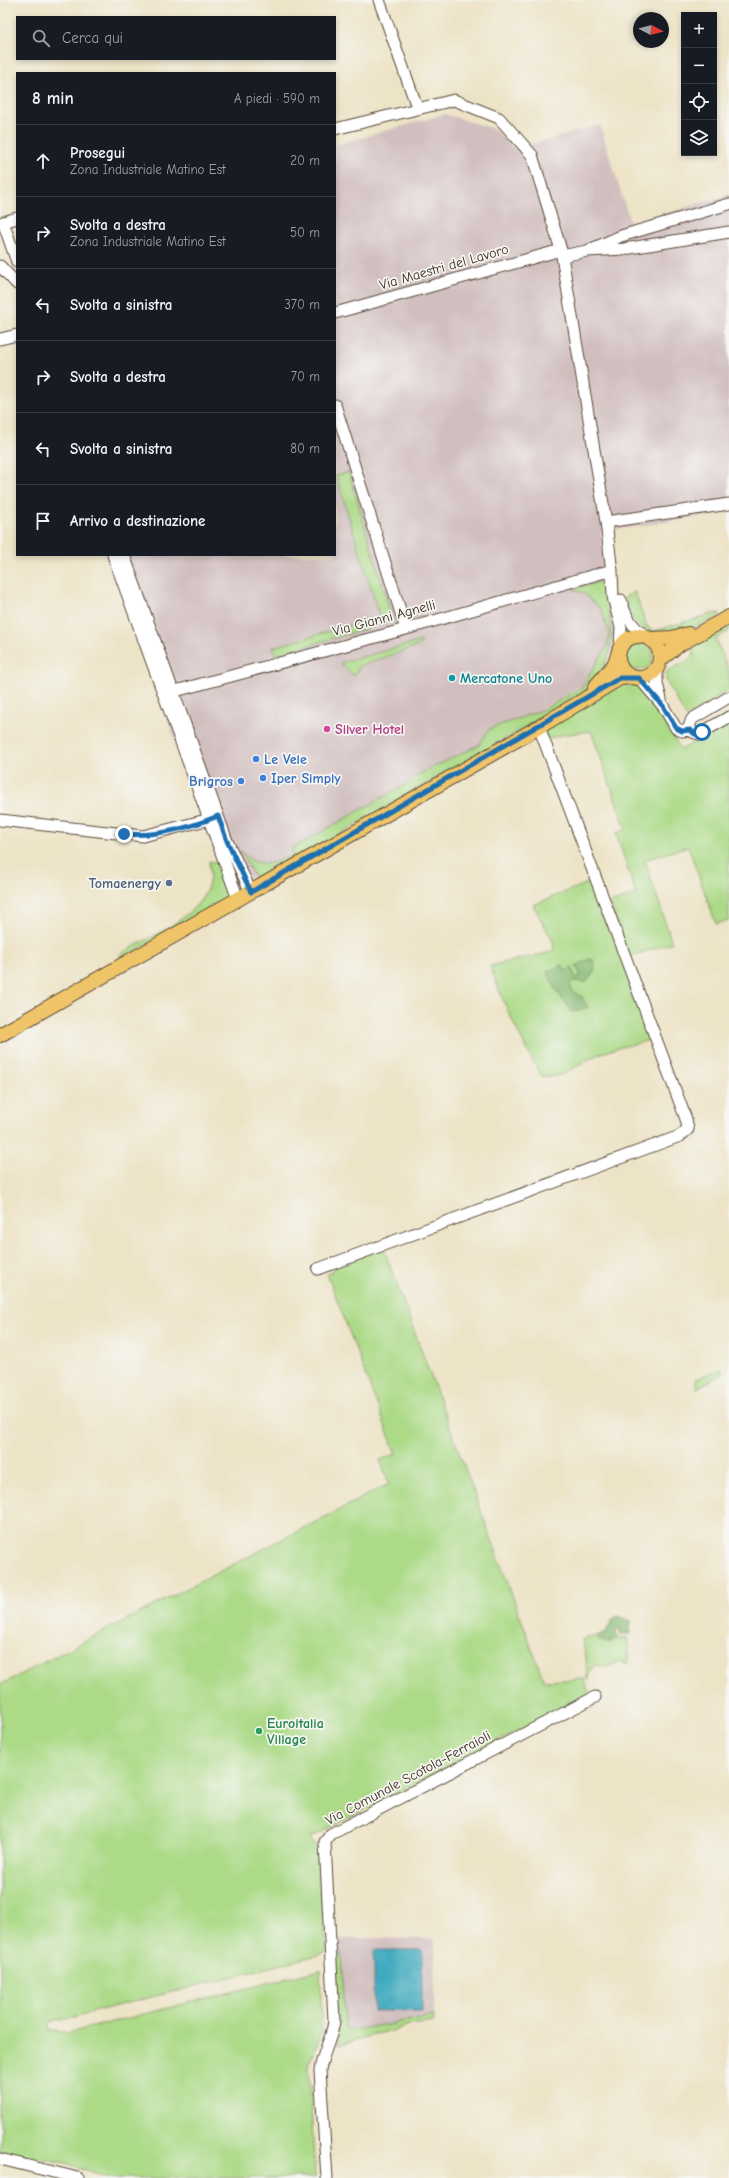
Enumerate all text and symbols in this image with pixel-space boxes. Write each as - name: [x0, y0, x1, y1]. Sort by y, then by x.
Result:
- north arrow: [633, 12, 669, 48]
- map controls: [681, 12, 717, 156]
- button: +: [681, 12, 717, 48]
- search box: [16, 16, 336, 60]
- icon: search: [30, 27, 52, 49]
- text: Cerca qui: [62, 29, 123, 47]
- button: −: [681, 48, 717, 84]
- button: locate: [681, 84, 717, 120]
- text: 8 min: [32, 89, 74, 108]
- text: A piedi · 590 m: [234, 91, 320, 106]
- button: layers: [681, 120, 717, 156]
- text: Prosegui: [70, 144, 125, 162]
- icon: ahead: [32, 150, 54, 172]
- text: 20 m: [290, 153, 320, 168]
- text: Zona Industriale Matino Est: [70, 162, 226, 177]
- text: Svolta a destra: [70, 216, 166, 234]
- icon: right: [32, 222, 54, 244]
- text: 50 m: [290, 225, 320, 240]
- text: Zona Industriale Matino Est: [70, 234, 226, 249]
- street label: Via Maestri del Lavoro: [377, 240, 511, 294]
- icon: left: [32, 294, 54, 316]
- text: Svolta a sinistra: [70, 296, 172, 314]
- text: 370 m: [284, 297, 320, 312]
- icon: right: [32, 366, 54, 388]
- text: Svolta a destra: [70, 368, 166, 386]
- text: 70 m: [291, 369, 320, 384]
- icon: left: [32, 438, 54, 460]
- text: Svolta a sinistra: [70, 440, 172, 458]
- text: 80 m: [290, 441, 320, 456]
- icon: arrive: [32, 510, 54, 532]
- text: Arrivo a destinazione: [70, 512, 205, 530]
- street label: Via Gianni Agnelli: [331, 596, 437, 640]
- place label: Mercatone Uno: [460, 670, 552, 687]
- marker: Mercatone Uno: [447, 673, 457, 683]
- place label: Silver Hotel: [335, 721, 404, 738]
- route start: [693, 723, 711, 741]
- marker: Silver Hotel: [322, 724, 332, 734]
- place label: Le Vele: [264, 751, 307, 768]
- marker: Le Vele: [251, 754, 261, 764]
- place label: Iper Simply: [271, 770, 341, 787]
- place label: Brigros: [189, 773, 233, 790]
- marker: Iper Simply: [258, 773, 268, 783]
- marker: Brigros: [236, 776, 246, 786]
- route end: [115, 825, 133, 843]
- place label: Tomaenergy: [89, 875, 162, 892]
- marker: Tomaenergy: [164, 878, 174, 888]
- place label: Euroitalia Village: [267, 1715, 324, 1748]
- marker: Euroitalia Village: [254, 1726, 264, 1736]
- street label: Via Comunale Scotola-Ferraioli: [322, 1727, 494, 1829]

